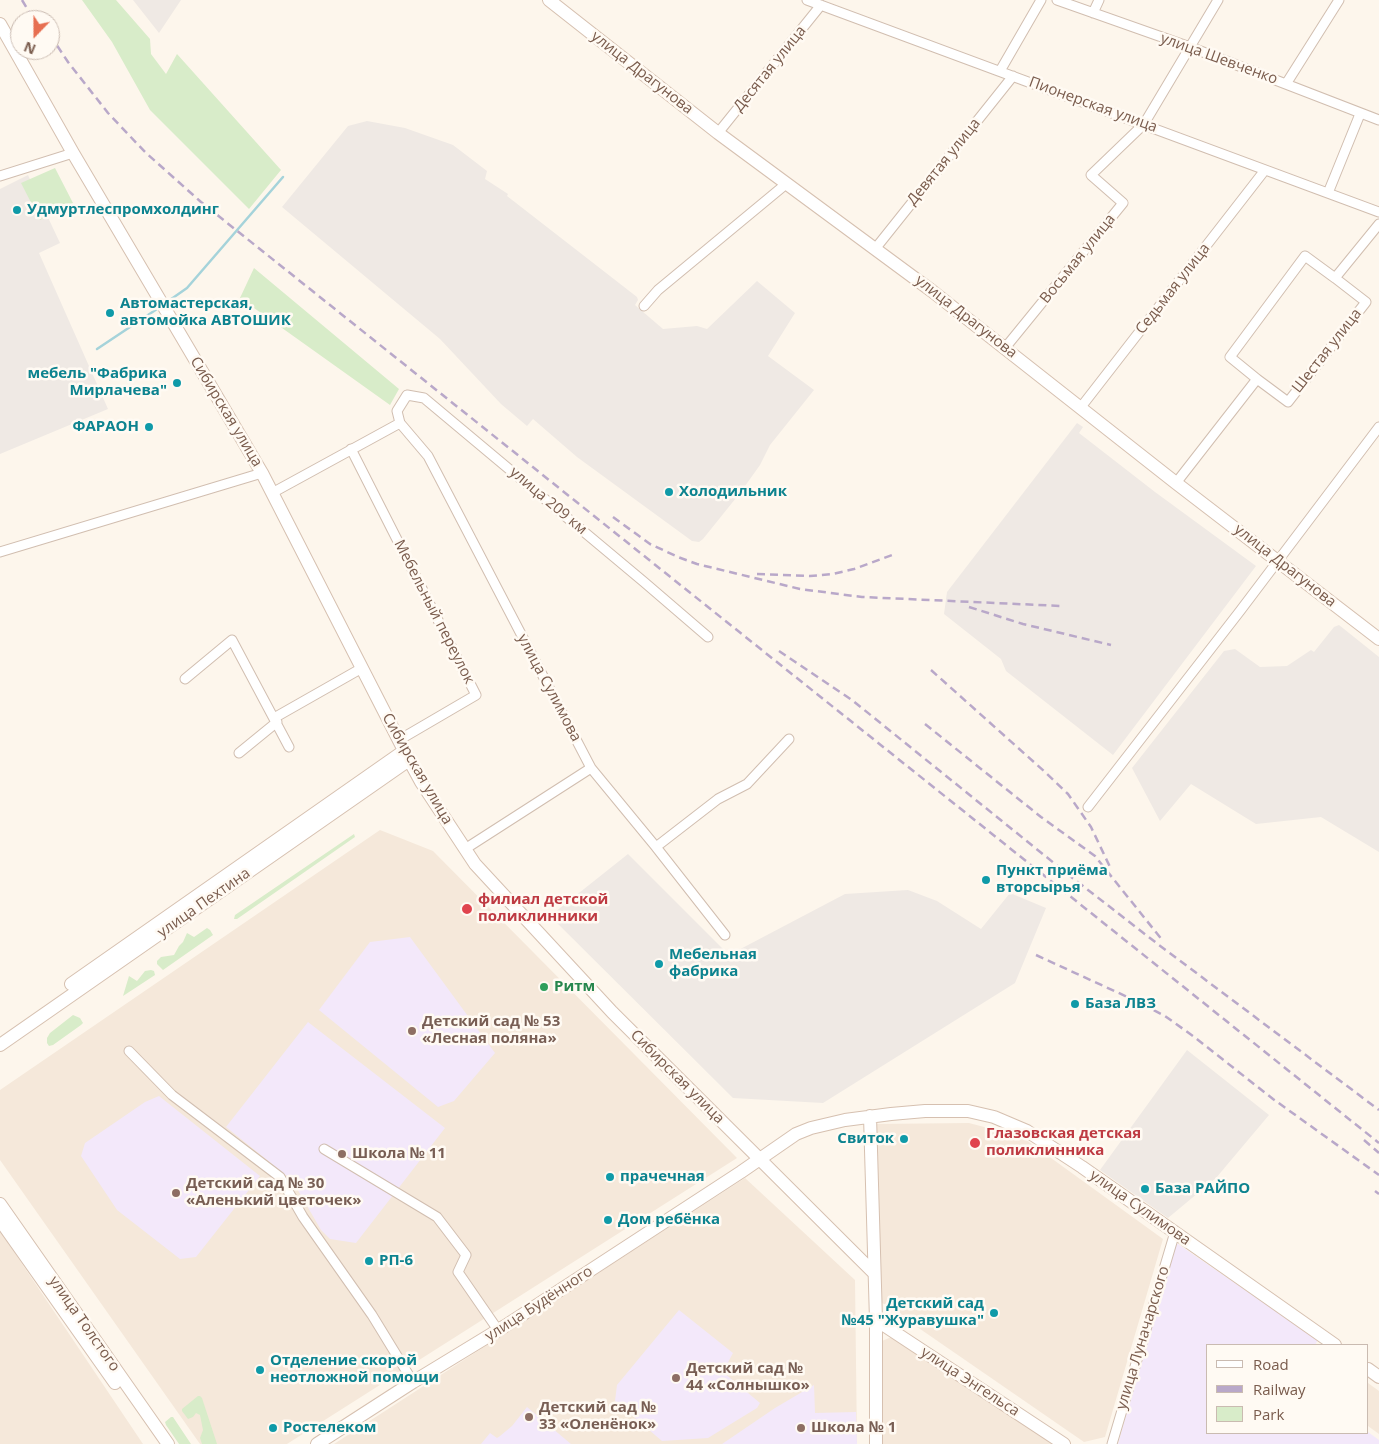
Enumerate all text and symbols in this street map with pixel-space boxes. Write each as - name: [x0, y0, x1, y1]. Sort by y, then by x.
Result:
- north arrow: [10, 10, 60, 60]
- street label: Десятая улица: [730, 22, 810, 116]
- street label: улица Драгунова: [587, 28, 697, 118]
- street label: улица Шевченко: [1158, 29, 1280, 89]
- text: N: [21, 38, 38, 59]
- street label: Пионерская улица: [1026, 73, 1160, 137]
- street label: Девятая улица: [903, 115, 985, 209]
- place label: Удмуртлеспромхолдинг: [27, 201, 219, 219]
- marker: Удмуртлеспромхолдинг: [11, 204, 23, 216]
- street label: Восьмая улица: [1037, 211, 1119, 307]
- street label: Седьмая улица: [1132, 240, 1214, 338]
- street label: улица Драгунова: [911, 272, 1021, 362]
- place label: Автомастерская, автомойка АВТОШИК: [120, 295, 291, 330]
- street label: Шестая улица: [1288, 305, 1366, 397]
- marker: Автомастерская, автомойка АВТОШИК: [104, 307, 116, 319]
- street label: Сибирская улица: [186, 354, 266, 470]
- place label: мебель "Фабрика Мирлачева": [27, 365, 167, 400]
- marker: мебель "Фабрика Мирлачева": [171, 377, 183, 389]
- place label: ФАРАОН: [73, 418, 139, 436]
- marker: ФАРАОН: [143, 421, 155, 433]
- street label: улица 209 км: [506, 463, 590, 539]
- place label: Холодильник: [679, 483, 787, 501]
- marker: Холодильник: [663, 486, 675, 498]
- street label: улица Драгунова: [1230, 521, 1340, 611]
- street label: Мебельный переулок: [390, 537, 478, 687]
- street label: улица Сулимова: [513, 631, 585, 745]
- street label: Сибирская улица: [378, 710, 456, 828]
- place label: Пункт приёма вторсырья: [996, 862, 1108, 897]
- street label: улица Пехтина: [154, 864, 254, 942]
- marker: Пункт приёма вторсырья: [980, 874, 992, 886]
- place label: филиал детской поликлинники: [478, 891, 608, 926]
- marker: филиал детской поликлинники: [460, 902, 474, 916]
- place label: Мебельная фабрика: [669, 946, 757, 981]
- marker: Мебельная фабрика: [653, 958, 665, 970]
- place label: Ритм: [554, 978, 595, 996]
- marker: Ритм: [538, 981, 550, 993]
- place label: База ЛВЗ: [1085, 995, 1156, 1013]
- marker: База ЛВЗ: [1069, 998, 1081, 1010]
- place label: Детский сад № 53 «Лесная поляна»: [422, 1013, 560, 1048]
- marker: Детский сад № 53 «Лесная поляна»: [406, 1025, 418, 1037]
- street label: Сибирская улица: [626, 1026, 728, 1128]
- place label: Глазовская детская поликлинника: [986, 1125, 1141, 1160]
- place label: Свиток: [837, 1130, 894, 1148]
- marker: Свиток: [898, 1133, 910, 1145]
- marker: Глазовская детская поликлинника: [968, 1136, 982, 1150]
- place label: Школа № 11: [352, 1145, 446, 1163]
- marker: Школа № 11: [336, 1148, 348, 1160]
- street label: улица Сулимова: [1086, 1166, 1194, 1250]
- place label: прачечная: [620, 1168, 705, 1186]
- marker: прачечная: [604, 1171, 616, 1183]
- place label: Детский сад № 30 «Аленький цветочек»: [186, 1175, 361, 1210]
- place label: База РАЙПО: [1155, 1180, 1250, 1198]
- marker: База РАЙПО: [1139, 1183, 1151, 1195]
- marker: Детский сад № 30 «Аленький цветочек»: [170, 1187, 182, 1199]
- place label: Дом ребёнка: [618, 1211, 720, 1229]
- marker: Дом ребёнка: [602, 1214, 614, 1226]
- place label: РП-6: [379, 1252, 413, 1270]
- marker: РП-6: [363, 1255, 375, 1267]
- street label: улица Будённого: [482, 1263, 596, 1345]
- street label: улица Луначарского: [1113, 1264, 1173, 1412]
- street label: улица Толстого: [45, 1273, 123, 1375]
- place label: Детский сад №45 "Журавушка": [841, 1295, 984, 1330]
- marker: Детский сад №45 "Журавушка": [988, 1307, 1000, 1319]
- street label: улица Энгельса: [917, 1343, 1023, 1421]
- legend: [1206, 1344, 1369, 1434]
- place label: Отделение скорой неотложной помощи: [270, 1352, 439, 1387]
- text: Road: [1253, 1354, 1289, 1374]
- place label: Детский сад № 44 «Солнышко»: [686, 1360, 810, 1395]
- marker: Отделение скорой неотложной помощи: [254, 1364, 266, 1376]
- marker: Детский сад № 44 «Солнышко»: [670, 1372, 682, 1384]
- text: Railway: [1253, 1379, 1306, 1399]
- place label: Детский сад № 33 «Оленёнок»: [539, 1399, 656, 1434]
- text: Park: [1253, 1404, 1284, 1424]
- marker: Детский сад № 33 «Оленёнок»: [523, 1411, 535, 1423]
- place label: Ростелеком: [283, 1419, 376, 1437]
- place label: Школа № 1: [811, 1419, 896, 1437]
- marker: Ростелеком: [267, 1422, 279, 1434]
- marker: Школа № 1: [795, 1422, 807, 1434]

